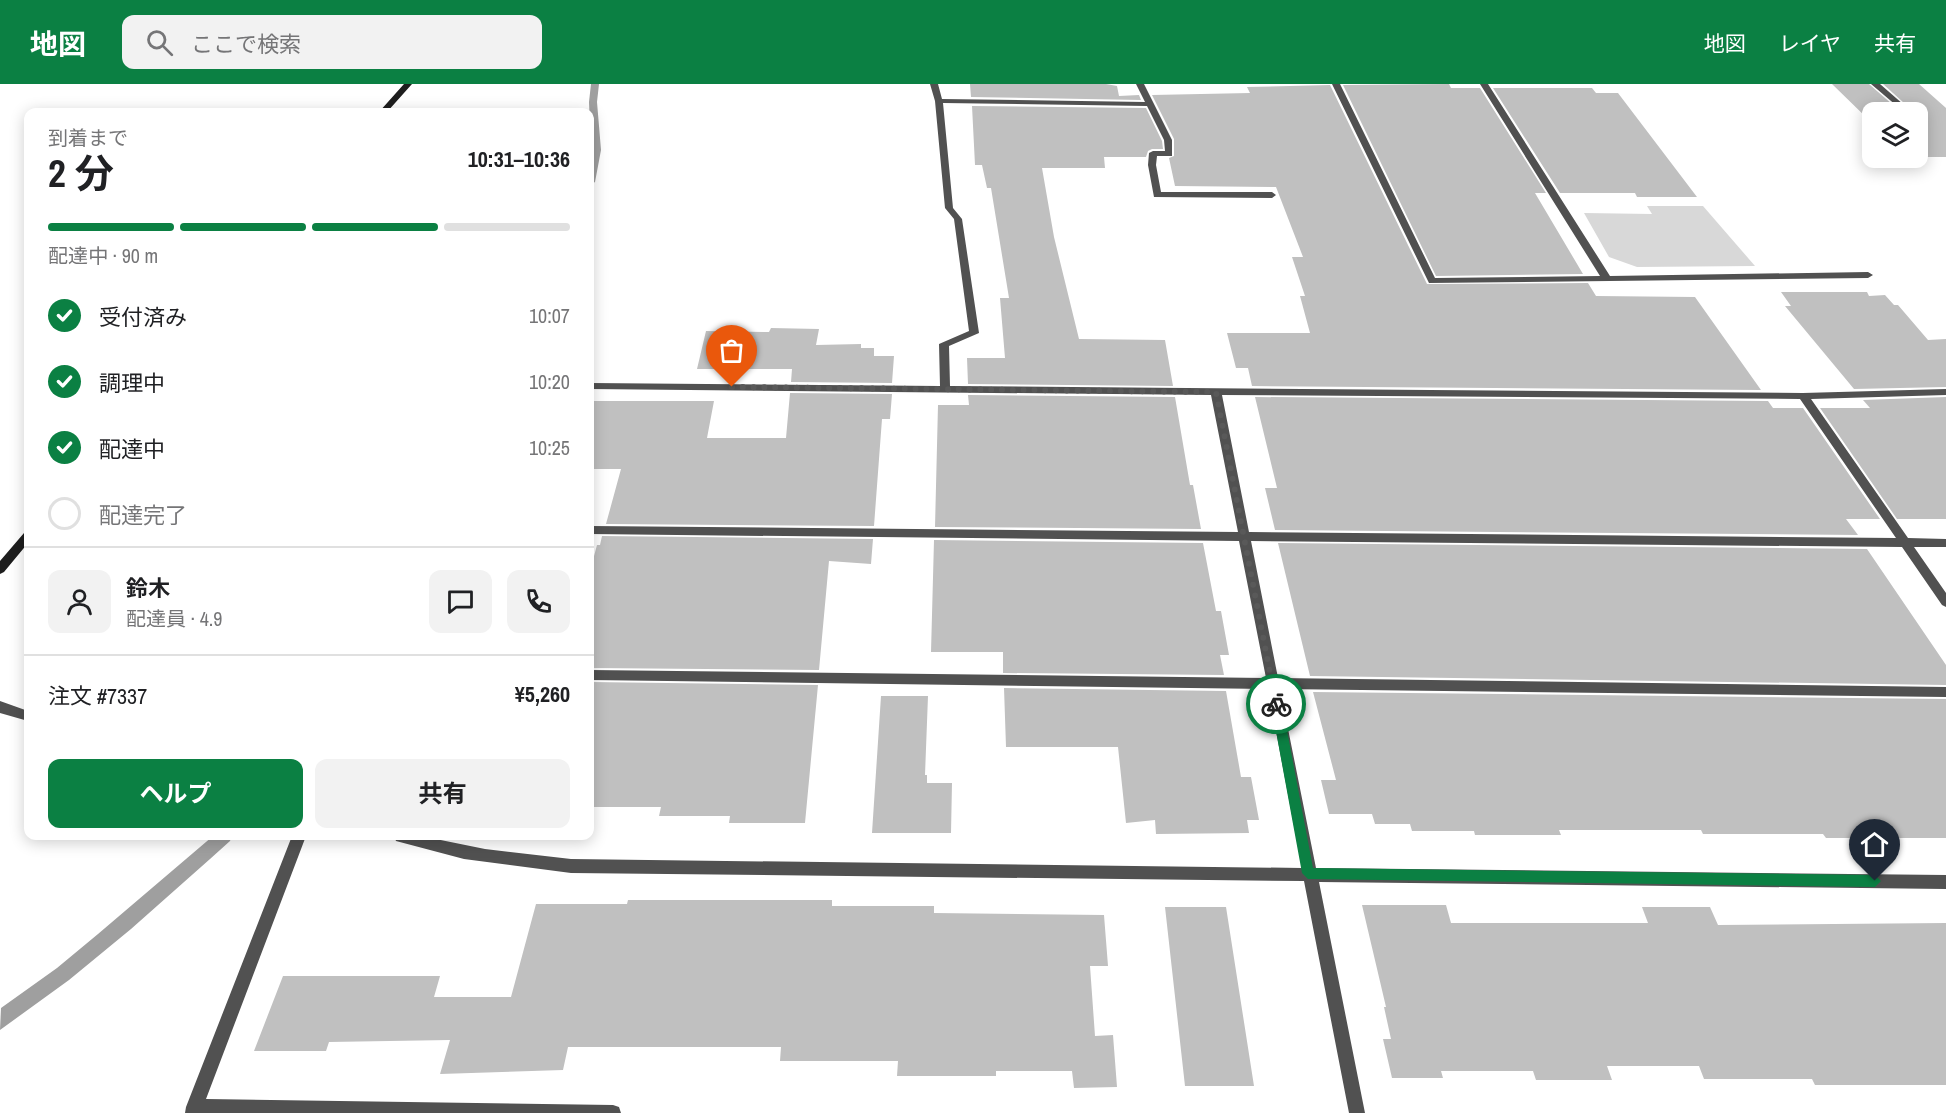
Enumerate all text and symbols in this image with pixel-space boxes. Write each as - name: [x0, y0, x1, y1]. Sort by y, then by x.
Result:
- search box: [122, 15, 542, 69]
- text: 地図: [30, 25, 86, 63]
- icon: search: [143, 26, 176, 59]
- text: ここで検索: [191, 29, 301, 59]
- text: 地図: [1704, 29, 1746, 58]
- text: レイヤ: [1779, 29, 1841, 58]
- text: 共有: [1874, 29, 1916, 58]
- map controls: [1862, 102, 1928, 168]
- button: layers: [1862, 102, 1928, 168]
- text: 到着まで: [48, 124, 128, 151]
- text: 10:31–10:36: [468, 144, 570, 174]
- text: 2 分: [48, 147, 114, 199]
- text: 配達中 · 90 m: [48, 242, 158, 269]
- icon: check: [48, 299, 81, 332]
- text: 受付済み: [99, 302, 187, 332]
- text: 10:07: [529, 302, 570, 329]
- pin: [706, 325, 757, 387]
- icon: bag: [715, 334, 748, 367]
- icon: check: [48, 365, 81, 398]
- text: 調理中: [99, 368, 165, 398]
- text: 10:20: [529, 368, 570, 395]
- icon: check: [48, 431, 81, 464]
- text: 配達中: [99, 434, 165, 464]
- text: 10:25: [529, 434, 570, 461]
- text: 配達完了: [99, 500, 187, 530]
- button: person: [48, 570, 111, 633]
- button: chat: [429, 570, 492, 633]
- button: phone: [507, 570, 570, 633]
- text: 鈴木: [126, 573, 170, 603]
- text: 配達員 · 4.9: [126, 605, 222, 632]
- courier: [1246, 674, 1306, 734]
- text: ¥5,260: [515, 679, 570, 709]
- text: 注文 #7337: [48, 681, 147, 711]
- icon: bike: [1260, 688, 1293, 721]
- button: ヘルプ: [48, 759, 303, 828]
- button: 共有: [315, 759, 570, 828]
- pin: [1849, 819, 1900, 881]
- icon: home: [1858, 828, 1891, 861]

